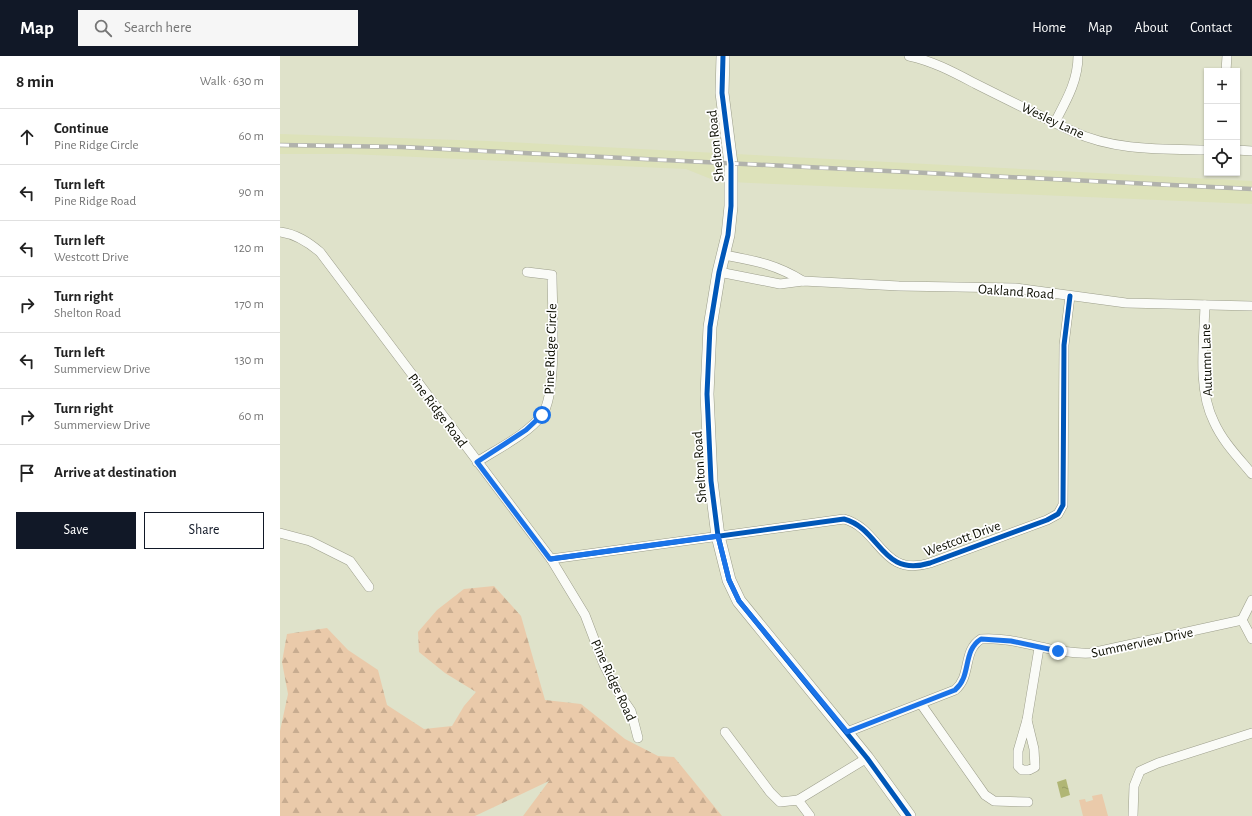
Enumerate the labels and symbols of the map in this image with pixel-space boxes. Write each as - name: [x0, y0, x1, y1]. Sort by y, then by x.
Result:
- street label: Wesley Lane: [1019, 100, 1086, 142]
- street label: Shelton Road: [705, 109, 727, 182]
- street label: Oakland Road: [977, 282, 1054, 302]
- street label: Pine Ridge Circle: [542, 303, 560, 395]
- street label: Autumn Lane: [1199, 323, 1215, 397]
- street label: Pine Ridge Road: [405, 371, 469, 450]
- route start: [533, 406, 551, 424]
- street label: Shelton Road: [691, 431, 709, 503]
- street label: Westcott Drive: [922, 519, 1003, 559]
- street label: Summerview Drive: [1090, 625, 1194, 661]
- street label: Pine Ridge Road: [588, 637, 638, 723]
- route end: [1049, 642, 1067, 660]

